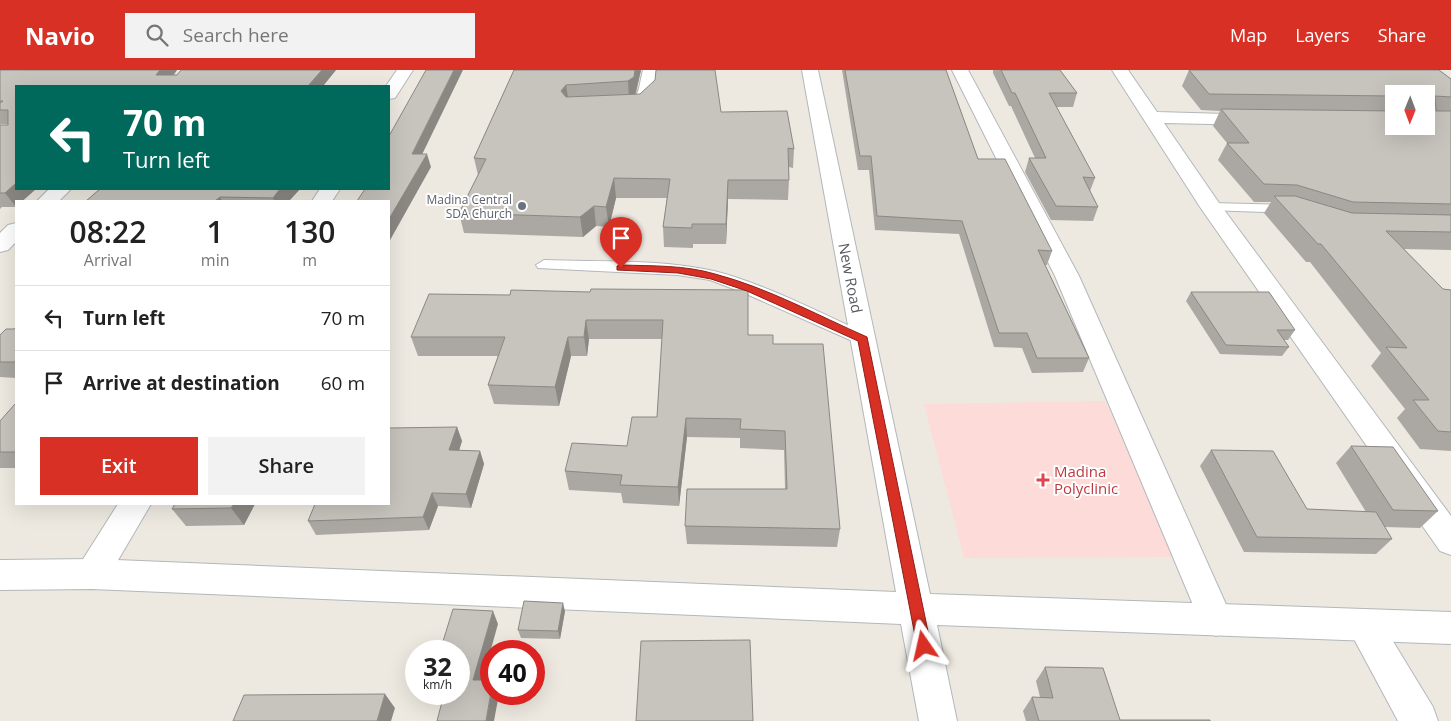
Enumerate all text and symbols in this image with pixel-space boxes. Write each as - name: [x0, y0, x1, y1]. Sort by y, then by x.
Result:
- search box: [125, 13, 475, 58]
- text: Navio: [25, 19, 95, 52]
- icon: search: [143, 21, 171, 49]
- text: Search here: [183, 22, 289, 48]
- text: Map: [1230, 23, 1267, 47]
- text: Layers: [1295, 23, 1350, 47]
- text: Share: [1378, 23, 1426, 47]
- north arrow: [1385, 85, 1435, 135]
- map controls: [1385, 85, 1435, 135]
- text: 70 m: [123, 99, 206, 146]
- icon: left: [40, 105, 105, 170]
- text: Turn left: [123, 144, 210, 174]
- place label: Madina Central SDA Church: [426, 191, 512, 222]
- marker: Madina Central SDA Church: [516, 200, 528, 212]
- text: 08:22: [70, 211, 146, 252]
- text: 1: [207, 211, 224, 252]
- text: 130: [284, 211, 335, 252]
- pin: [600, 217, 642, 268]
- icon: arrive: [607, 224, 635, 252]
- street label: New Road: [834, 241, 868, 315]
- text: Arrival: [84, 249, 132, 271]
- text: min: [201, 249, 230, 271]
- text: m: [302, 249, 317, 271]
- icon: left: [40, 304, 68, 332]
- text: Turn left: [83, 305, 165, 331]
- text: 70 m: [321, 305, 365, 331]
- icon: arrive: [40, 369, 68, 397]
- text: Arrive at destination: [83, 370, 280, 396]
- text: 60 m: [321, 370, 365, 396]
- button: Exit: [40, 437, 198, 495]
- button: Share: [208, 437, 365, 495]
- place label: Madina Polyclinic: [1054, 461, 1118, 498]
- marker: Madina Polyclinic: [1036, 473, 1050, 487]
- position arrow: [897, 619, 949, 671]
- speed limit sign: 40: [480, 640, 545, 705]
- text: 32: [423, 649, 452, 683]
- text: km/h: [423, 676, 452, 693]

